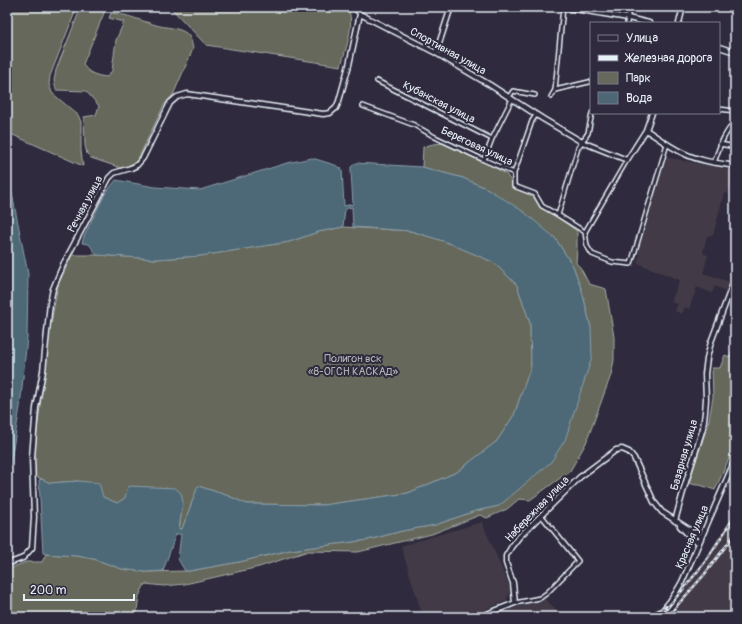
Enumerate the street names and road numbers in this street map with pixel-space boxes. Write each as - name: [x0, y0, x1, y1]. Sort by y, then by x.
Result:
- street label: Спортивная улица: [408, 25, 488, 77]
- street label: Кубанская улица: [401, 78, 477, 126]
- street label: Береговая улица: [439, 124, 515, 168]
- street label: Речная улица: [65, 174, 105, 234]
- street label: Базарная улица: [668, 418, 700, 492]
- street label: Набережная улица: [502, 473, 572, 545]
- street label: Красная улица: [673, 503, 711, 571]

